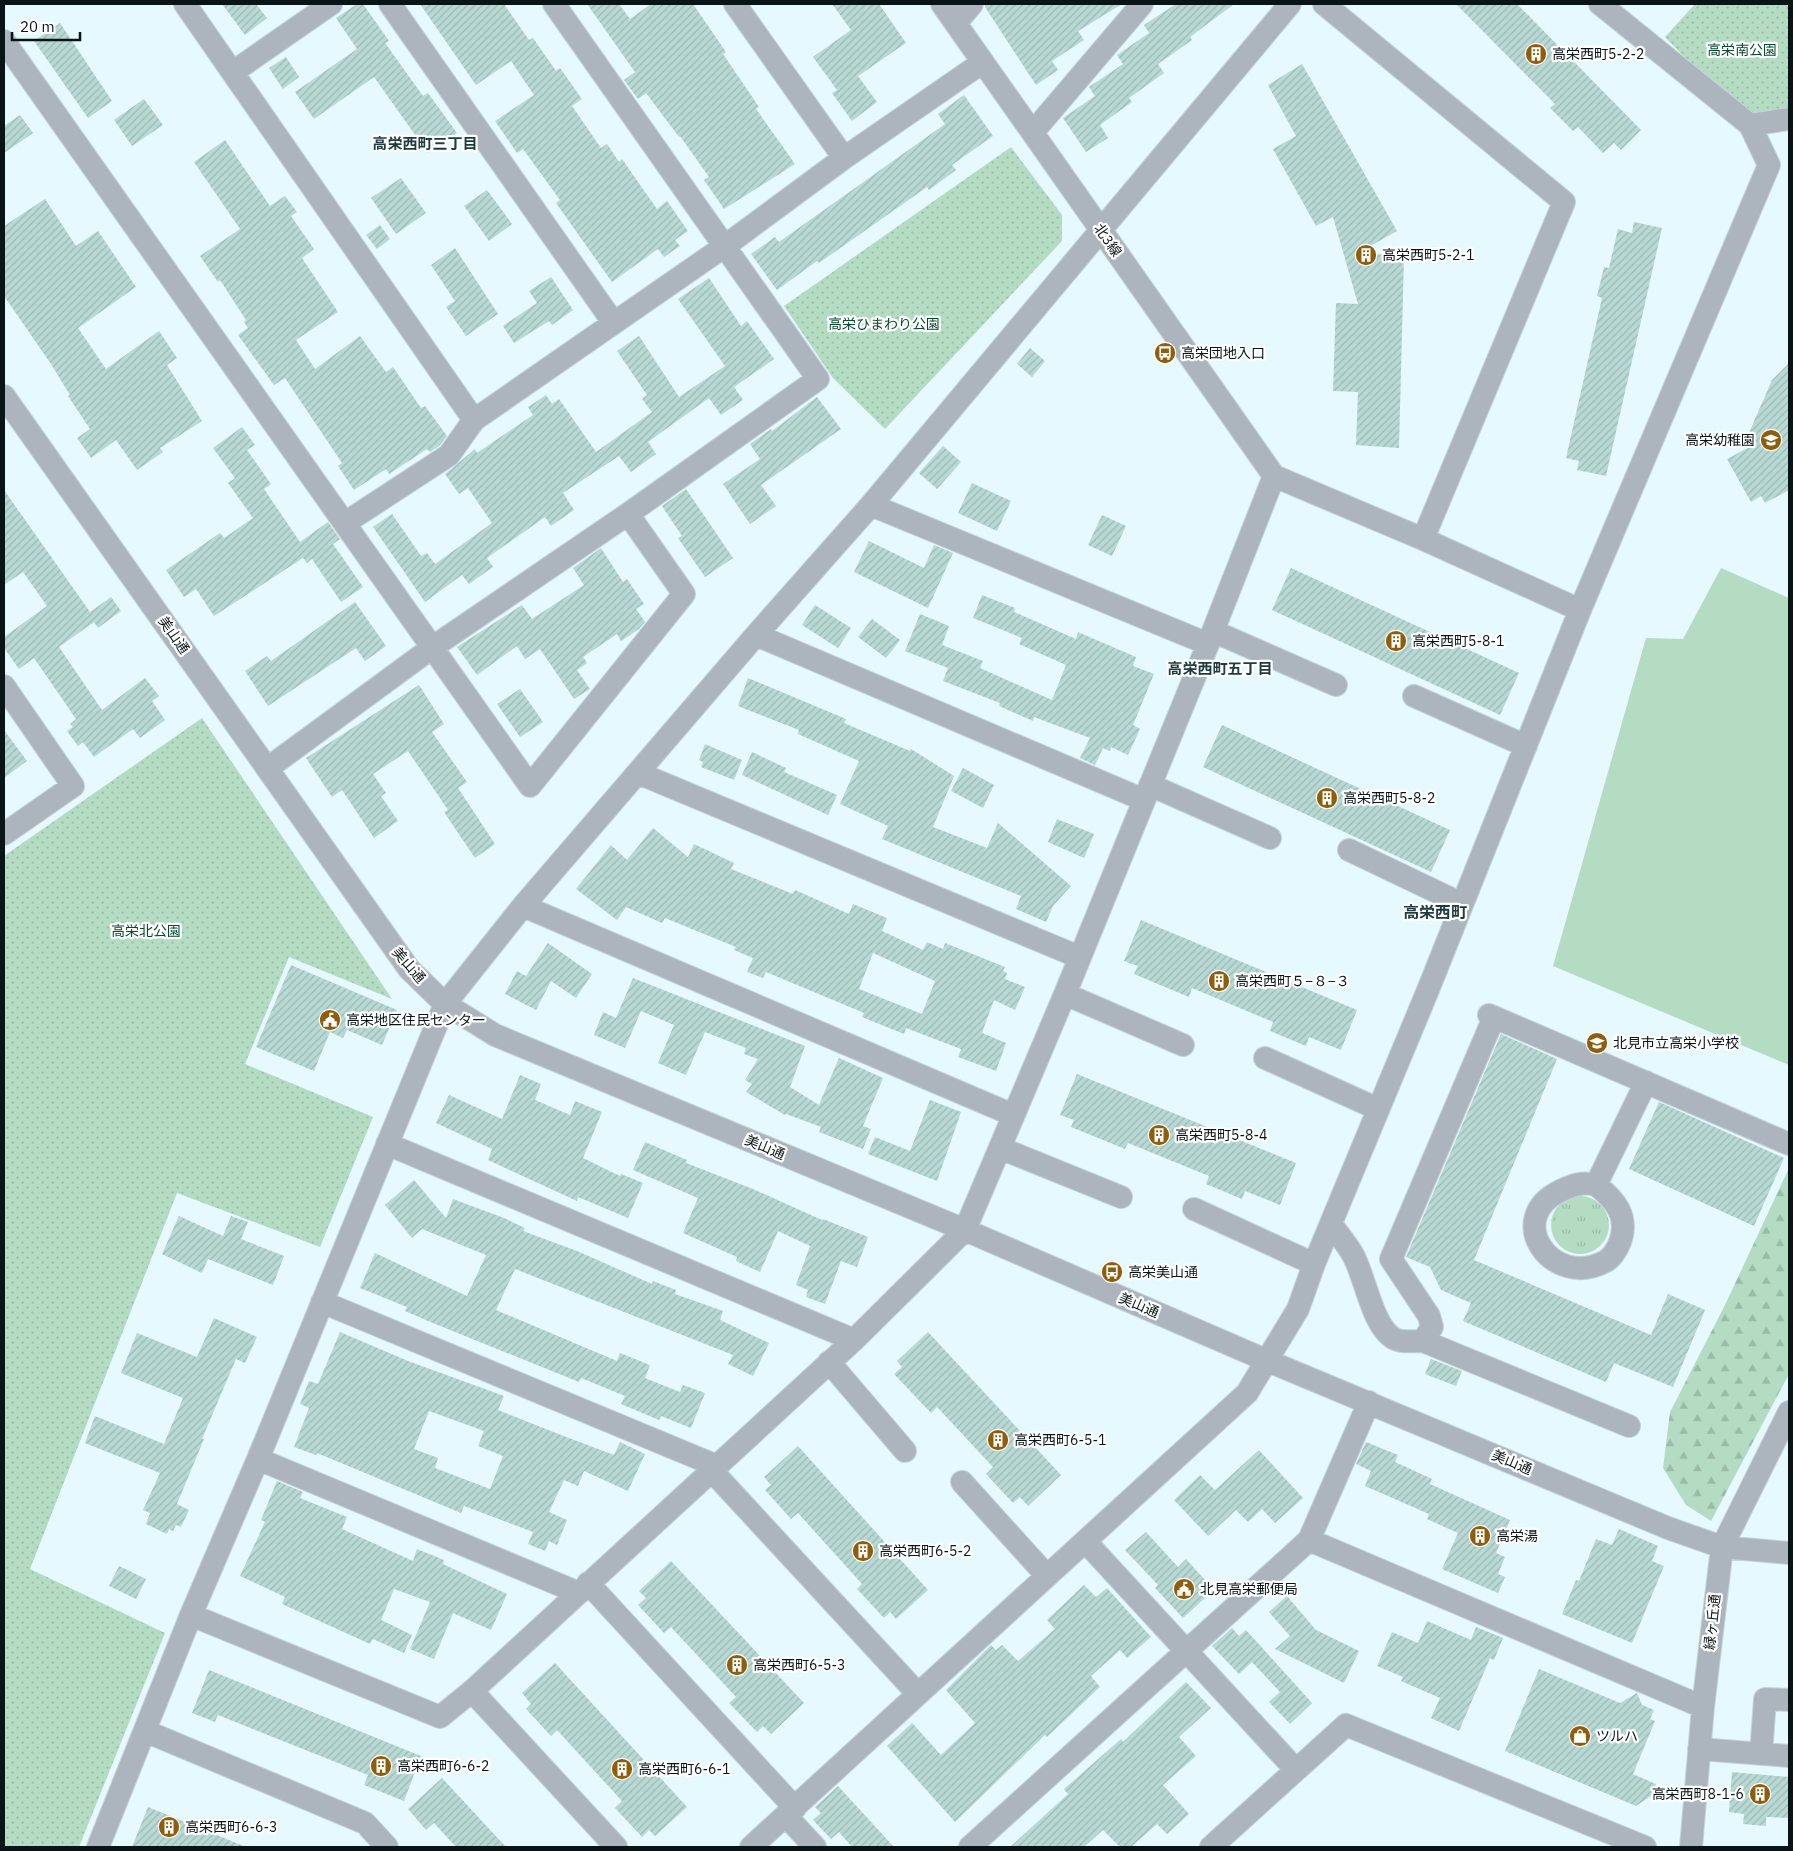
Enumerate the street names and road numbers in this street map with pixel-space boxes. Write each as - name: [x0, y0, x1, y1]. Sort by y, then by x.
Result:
- street label: 北3線: [1090, 220, 1126, 260]
- street label: 美山通: [155, 613, 193, 657]
- street label: 美山通: [388, 943, 430, 987]
- street label: 美山通: [742, 1131, 788, 1163]
- street label: 美山通: [1116, 1289, 1162, 1321]
- street label: 美山通: [1489, 1446, 1535, 1478]
- street label: 緑ヶ丘通: [1700, 1593, 1724, 1651]

